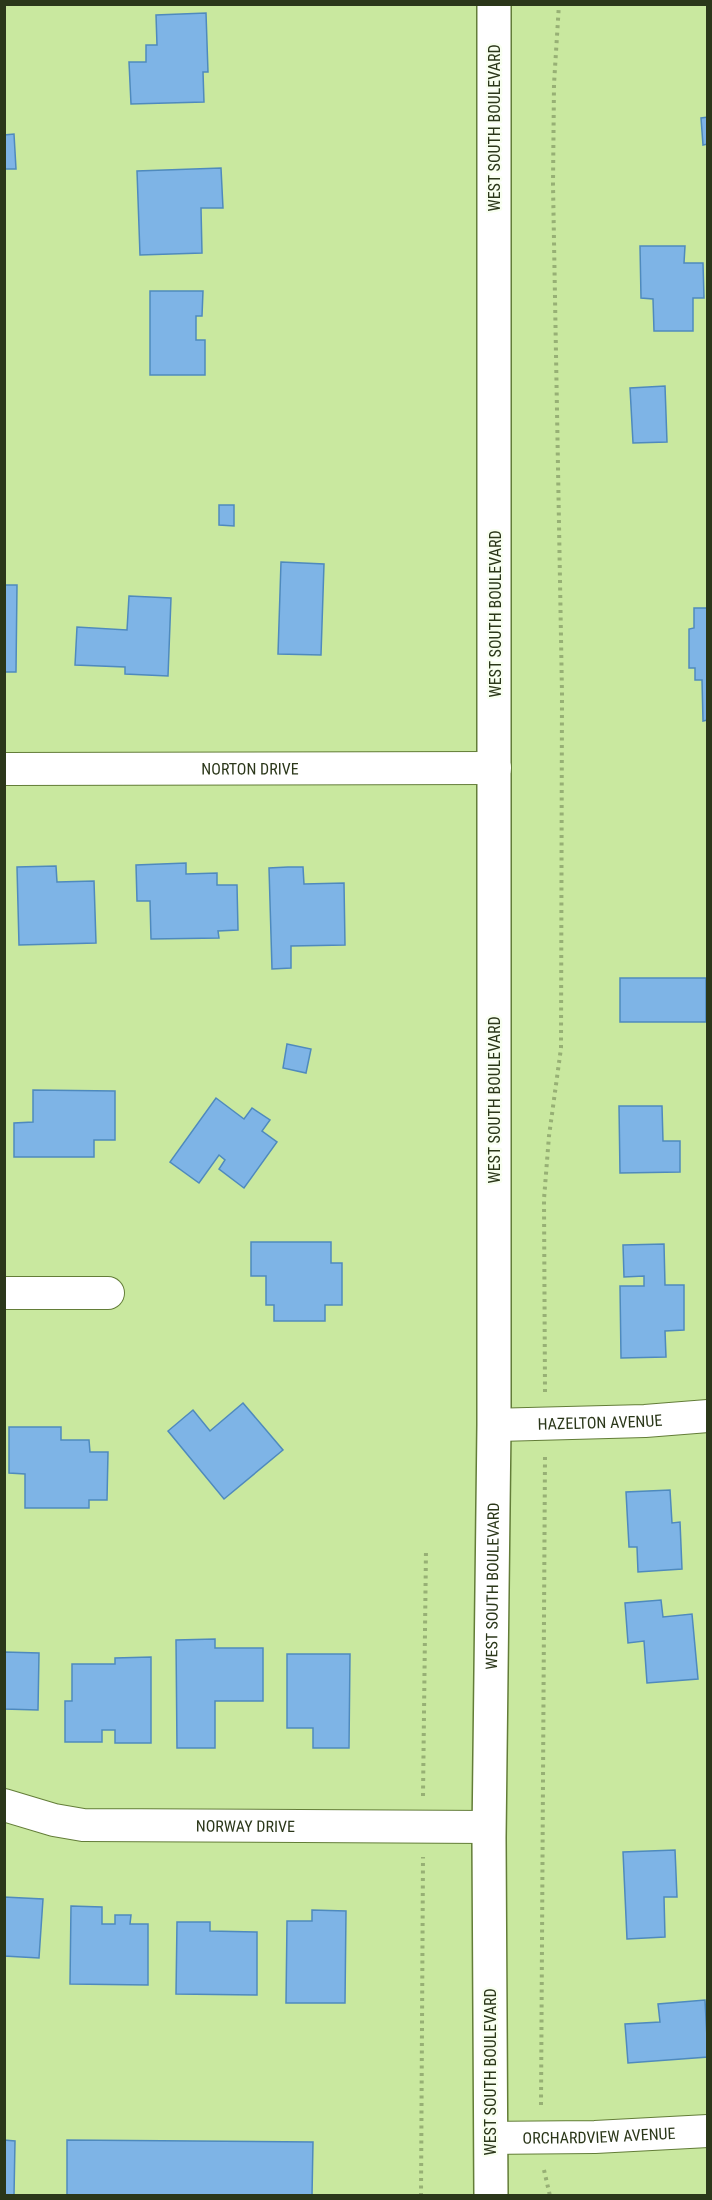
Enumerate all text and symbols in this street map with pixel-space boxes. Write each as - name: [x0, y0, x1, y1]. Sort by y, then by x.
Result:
- street label: WEST SOUTH BOULEVARD: [485, 44, 504, 212]
- street label: WEST SOUTH BOULEVARD: [486, 530, 505, 698]
- street label: NORTON DRIVE: [201, 759, 299, 779]
- street label: WEST SOUTH BOULEVARD: [485, 1016, 504, 1184]
- street label: HAZELTON AVENUE: [537, 1411, 663, 1434]
- street label: WEST SOUTH BOULEVARD: [482, 1502, 503, 1670]
- street label: NORWAY DRIVE: [196, 1817, 295, 1836]
- street label: WEST SOUTH BOULEVARD: [481, 1988, 500, 2156]
- street label: ORCHARDVIEW AVENUE: [522, 2124, 676, 2148]

